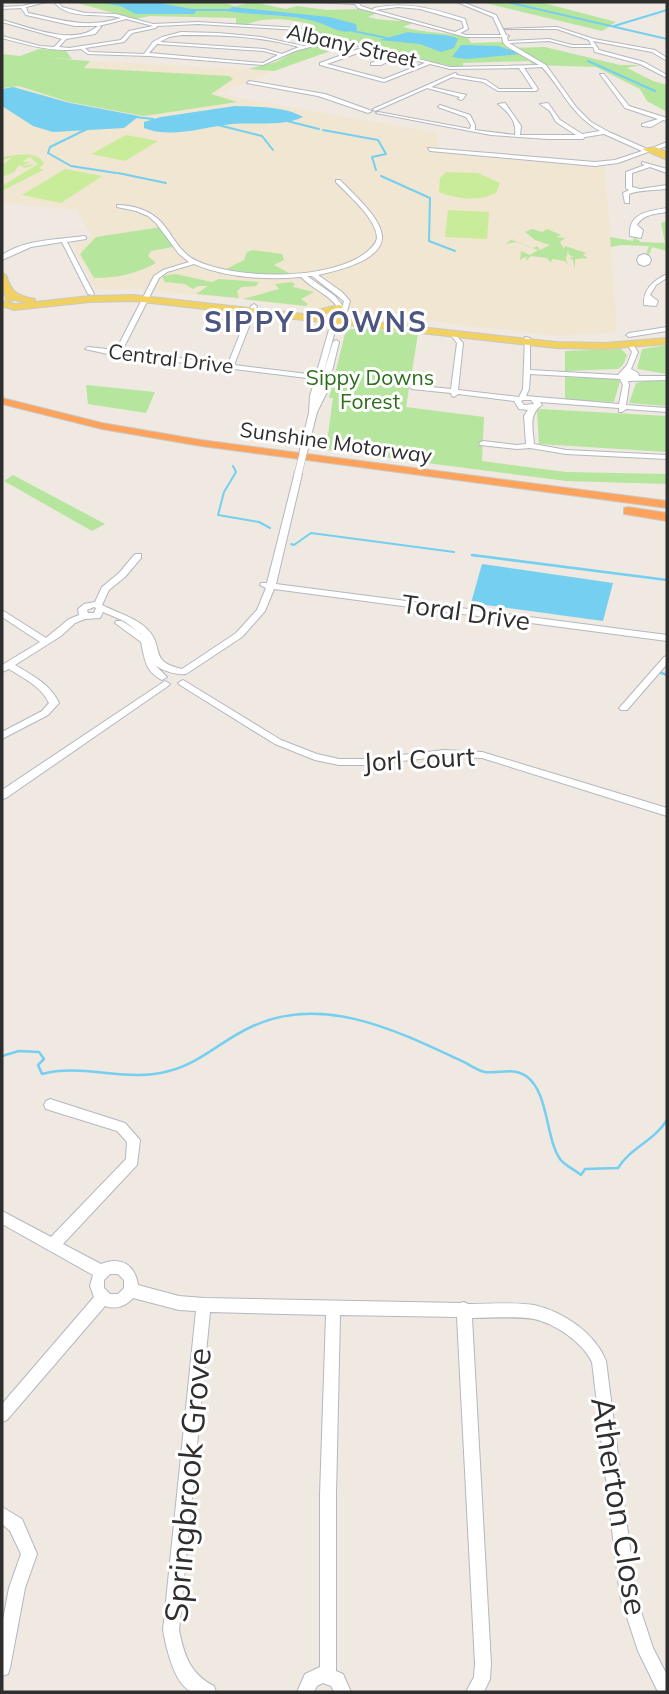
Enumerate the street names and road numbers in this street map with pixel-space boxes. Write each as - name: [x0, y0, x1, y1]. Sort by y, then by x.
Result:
- street label: Albany Street: [285, 17, 419, 73]
- street label: Central Drive: [107, 337, 235, 379]
- street label: Sunshine Motorway: [238, 416, 434, 468]
- street label: Toral Drive: [400, 587, 532, 637]
- street label: Jorl Court: [362, 740, 476, 778]
- street label: Springbrook Grove: [155, 1346, 219, 1624]
- street label: Atherton Close: [583, 1394, 657, 1618]

